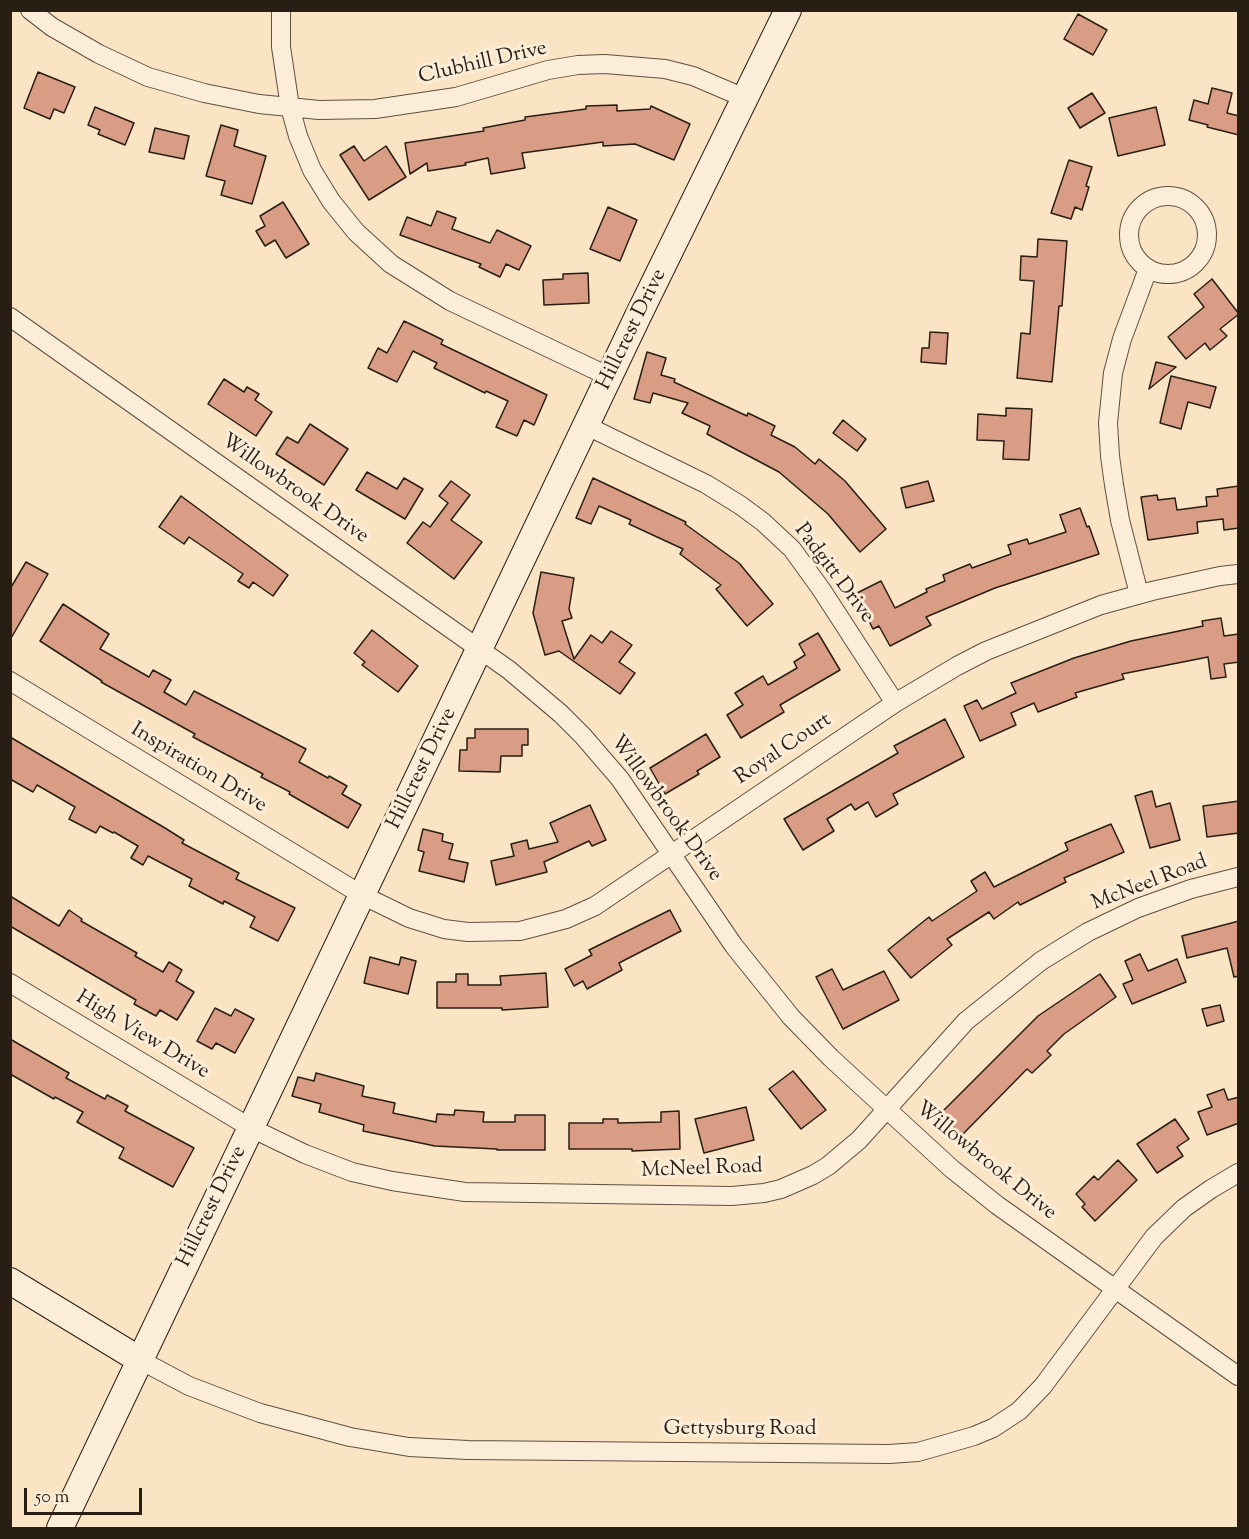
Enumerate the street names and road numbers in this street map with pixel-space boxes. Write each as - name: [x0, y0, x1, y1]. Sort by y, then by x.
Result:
- street label: Clubhill Drive: [416, 37, 550, 91]
- street label: Hillcrest Drive: [593, 265, 673, 395]
- street label: Willowbrook Drive: [215, 430, 373, 550]
- street label: Padgitt Drive: [787, 519, 879, 629]
- street label: Hillcrest Drive: [383, 704, 463, 834]
- street label: Royal Court: [731, 709, 837, 791]
- street label: Inspiration Drive: [125, 718, 271, 820]
- street label: Willowbrook Drive: [603, 731, 727, 887]
- street label: McNeel Road: [1089, 850, 1211, 918]
- street label: High View Drive: [71, 986, 213, 1086]
- street label: Willowbrook Drive: [909, 1097, 1061, 1227]
- street label: Hillcrest Drive: [173, 1142, 253, 1272]
- street label: McNeel Road: [641, 1155, 763, 1185]
- street label: Gettysburg Road: [663, 1417, 817, 1443]

